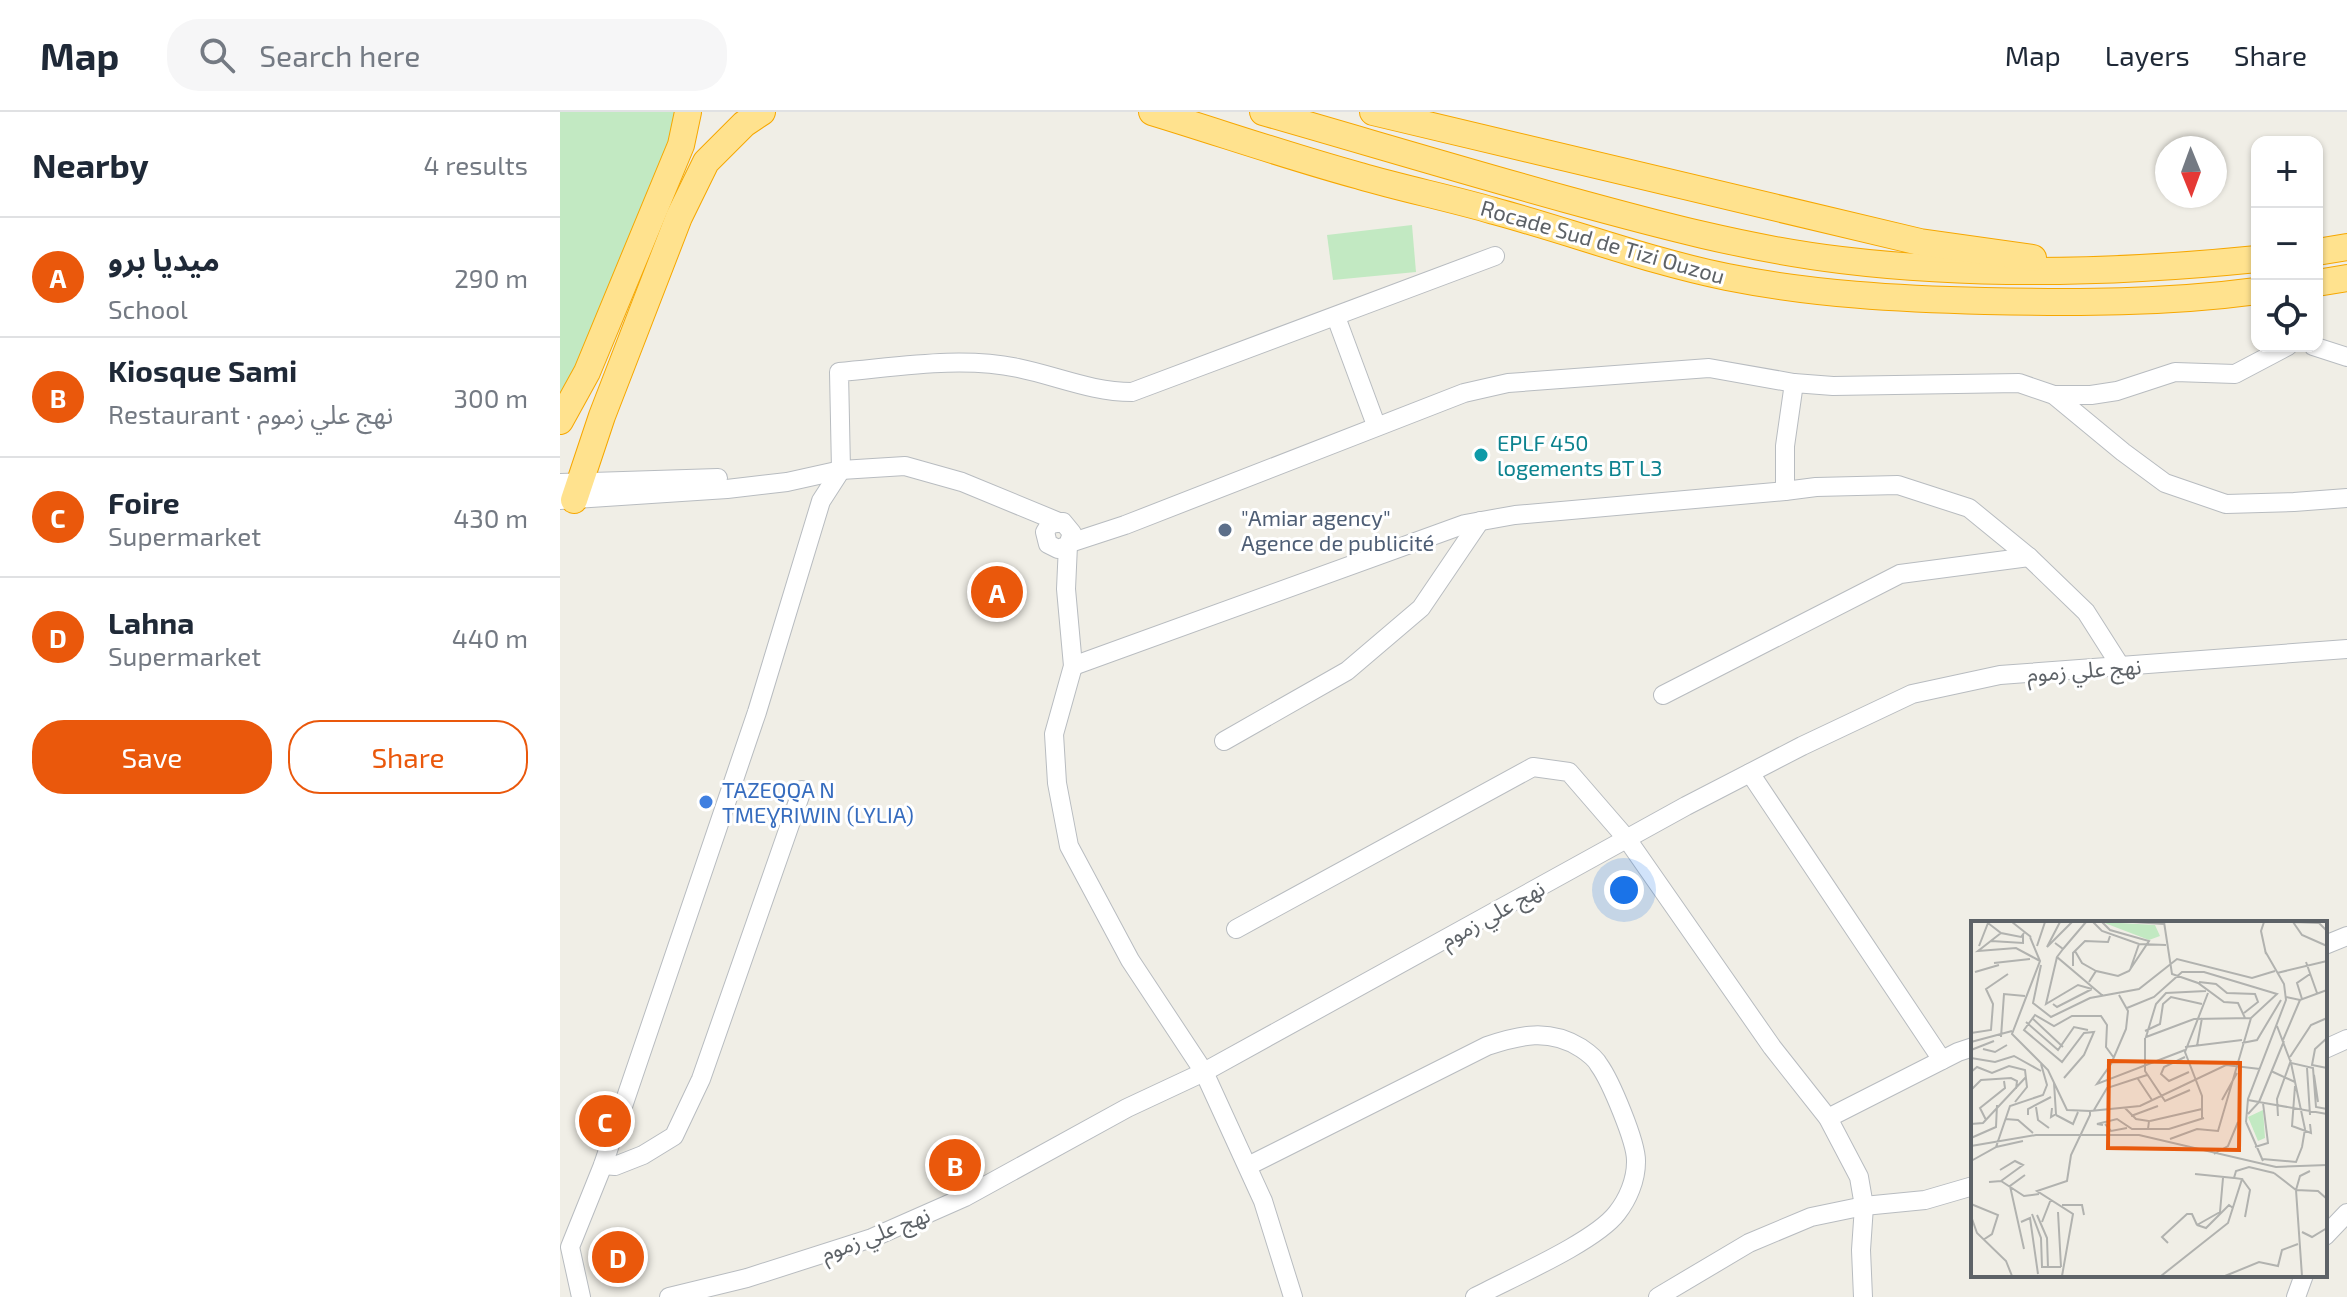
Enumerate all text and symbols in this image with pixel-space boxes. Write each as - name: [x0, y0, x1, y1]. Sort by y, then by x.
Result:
- search box: [167, 19, 727, 91]
- text: Map: [40, 32, 119, 78]
- icon: search: [195, 33, 239, 77]
- text: Search here: [259, 37, 420, 73]
- text: Map: [2005, 38, 2061, 72]
- text: Layers: [2105, 38, 2190, 72]
- text: Share: [2234, 38, 2307, 72]
- north arrow: [2155, 136, 2227, 208]
- map controls: [2251, 136, 2323, 352]
- button: +: [2251, 136, 2323, 208]
- text: Nearby: [32, 144, 149, 185]
- text: 4 results: [423, 149, 528, 180]
- street label: Rocade Sud de Tizi Ouzou: [1478, 194, 1728, 288]
- button: −: [2251, 208, 2323, 280]
- text: ميديا برو: [108, 241, 220, 277]
- text: A: [50, 262, 66, 293]
- text: 290 m: [454, 262, 528, 293]
- button: locate: [2251, 280, 2323, 352]
- text: School: [108, 293, 188, 324]
- text: Kiosque Sami: [108, 352, 297, 388]
- text: B: [50, 382, 66, 413]
- text: 300 m: [454, 382, 528, 413]
- text: Restaurant · نهج علي زموم: [108, 398, 393, 429]
- place label: EPLF 450 logements BT L3: [1497, 429, 1663, 480]
- marker: EPLF 450 logements BT L3: [1472, 446, 1490, 464]
- text: Foire: [108, 484, 180, 520]
- text: C: [50, 502, 66, 533]
- text: 430 m: [453, 502, 528, 533]
- place label: "Amiar agency" Agence de publicité: [1241, 504, 1434, 555]
- text: Supermarket: [108, 520, 261, 551]
- marker: "Amiar agency" Agence de publicité: [1216, 521, 1234, 539]
- pin: A: [971, 562, 1023, 622]
- text: Lahna: [108, 604, 194, 640]
- text: D: [49, 622, 67, 653]
- text: 440 m: [452, 622, 528, 653]
- text: Supermarket: [108, 640, 261, 671]
- street label: نهج علي زموم: [2026, 652, 2143, 691]
- button: Save: [32, 720, 272, 794]
- button: Share: [288, 720, 528, 794]
- place label: TAZEQQA N TMEƔRIWIN (LYLIA): [722, 776, 914, 828]
- marker: TAZEQQA N TMEƔRIWIN (LYLIA): [697, 793, 715, 811]
- your location: [1604, 870, 1644, 910]
- street label: نهج علي زموم: [1435, 874, 1551, 957]
- inset map: [1971, 921, 2327, 1277]
- pin: C: [579, 1091, 631, 1151]
- pin: B: [929, 1135, 981, 1195]
- street label: نهج علي زموم: [817, 1200, 935, 1270]
- pin: D: [592, 1227, 644, 1287]

